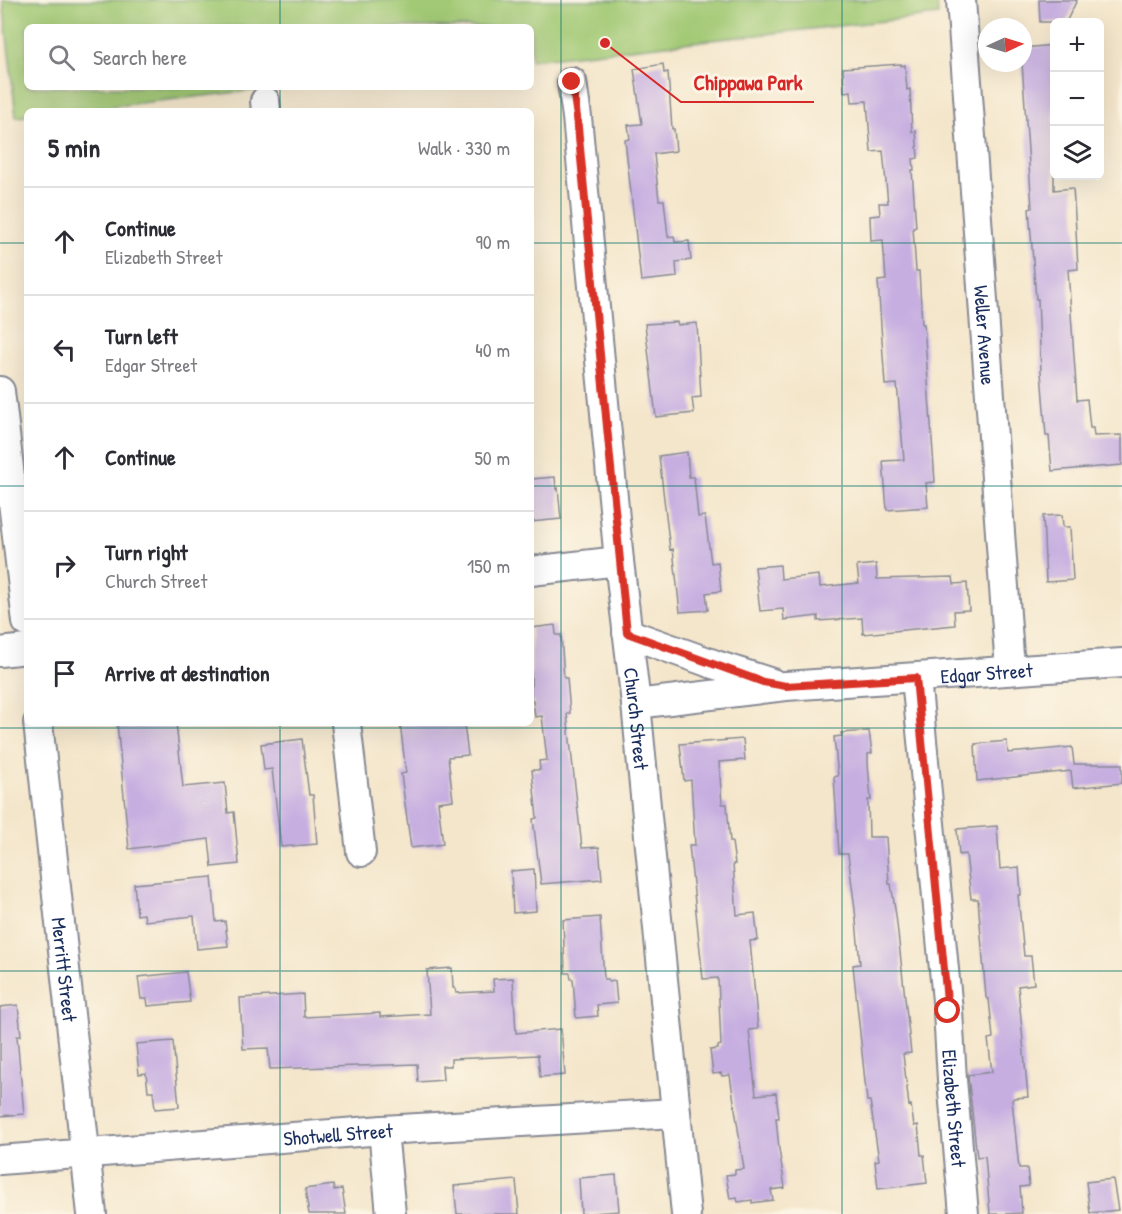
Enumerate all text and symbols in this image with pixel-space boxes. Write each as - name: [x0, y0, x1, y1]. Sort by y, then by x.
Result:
- north arrow: [978, 18, 1032, 72]
- map controls: [1050, 18, 1104, 180]
- button: +: [1050, 18, 1104, 72]
- search box: [24, 24, 534, 90]
- icon: search: [45, 41, 78, 74]
- text: Search here: [93, 42, 187, 72]
- callout: Chippawa Park: [681, 63, 814, 102]
- route end: [558, 68, 584, 94]
- text: Chippawa Park: [693, 68, 803, 98]
- button: −: [1050, 72, 1104, 126]
- button: layers: [1050, 126, 1104, 180]
- text: 5 min: [48, 130, 100, 165]
- text: Walk · 330 m: [418, 134, 510, 161]
- text: Continue: [105, 213, 176, 243]
- icon: ahead: [48, 225, 81, 258]
- text: 90 m: [476, 228, 510, 255]
- text: Elizabeth Street: [105, 243, 223, 270]
- street label: Weller Avenue: [968, 284, 1003, 386]
- text: Turn left: [105, 321, 178, 351]
- icon: left: [48, 333, 81, 366]
- text: 40 m: [475, 336, 510, 363]
- text: Edgar Street: [105, 351, 197, 378]
- icon: ahead: [48, 441, 81, 474]
- text: Continue: [105, 442, 176, 472]
- text: 50 m: [474, 444, 510, 471]
- text: Turn right: [105, 537, 188, 567]
- icon: right: [48, 549, 81, 582]
- text: 150 m: [467, 552, 510, 579]
- text: Church Street: [105, 567, 207, 594]
- street label: Edgar Street: [939, 656, 1035, 689]
- icon: arrive: [48, 657, 81, 690]
- text: Arrive at destination: [105, 658, 270, 688]
- street label: Church Street: [618, 666, 656, 772]
- street label: Merritt Street: [46, 916, 84, 1024]
- route start: [934, 997, 960, 1023]
- street label: Elizabeth Street: [937, 1049, 973, 1169]
- street label: Shotwell Street: [282, 1116, 395, 1151]

